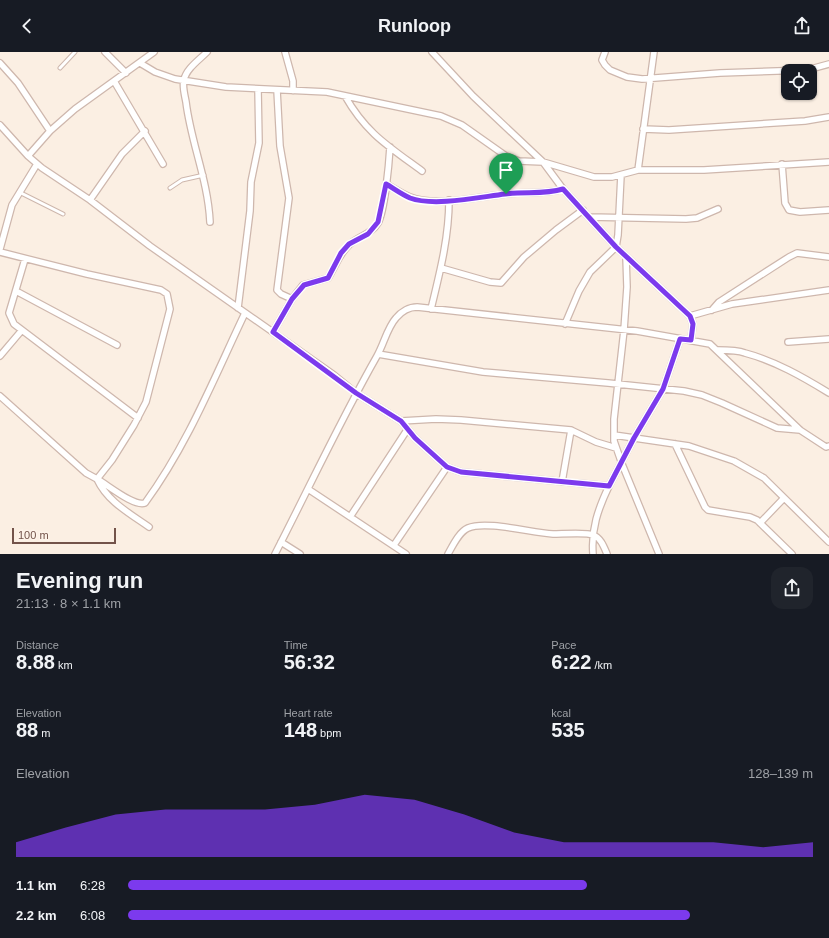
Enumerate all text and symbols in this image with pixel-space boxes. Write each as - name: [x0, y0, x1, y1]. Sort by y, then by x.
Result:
- icon: back: [16, 15, 38, 37]
- icon: share: [791, 15, 813, 37]
- text: Runloop: [378, 16, 451, 36]
- map controls: [781, 64, 817, 100]
- button: locate: [781, 64, 817, 100]
- pin: [489, 153, 523, 194]
- icon: arrive: [495, 159, 517, 181]
- scale bar: [12, 526, 116, 545]
- text: 100 m: [18, 529, 49, 541]
- button: share: [771, 567, 813, 609]
- text: Evening run: [16, 568, 143, 593]
- text: 21:13 · 8 × 1.1 km: [16, 596, 121, 611]
- text: Distance: [16, 639, 59, 651]
- text: Time: [284, 639, 308, 651]
- text: Pace: [551, 639, 576, 651]
- text: 8.88: [16, 651, 55, 673]
- text: 56:32: [284, 651, 335, 673]
- text: 6:22: [551, 651, 591, 673]
- text: km: [55, 659, 73, 671]
- text: /km: [591, 659, 612, 671]
- text: Elevation: [16, 707, 61, 719]
- text: Heart rate: [284, 707, 333, 719]
- text: kcal: [551, 707, 571, 719]
- text: 88: [16, 719, 38, 741]
- text: 148: [284, 719, 317, 741]
- text: 535: [551, 719, 585, 741]
- text: m: [38, 727, 50, 739]
- text: bpm: [317, 727, 342, 739]
- text: Elevation: [16, 766, 69, 781]
- text: 128–139 m: [748, 766, 813, 781]
- text: 1.1 km: [16, 878, 56, 893]
- text: 6:28: [80, 878, 105, 893]
- text: 2.2 km: [16, 908, 56, 923]
- text: 6:08: [80, 908, 105, 923]

